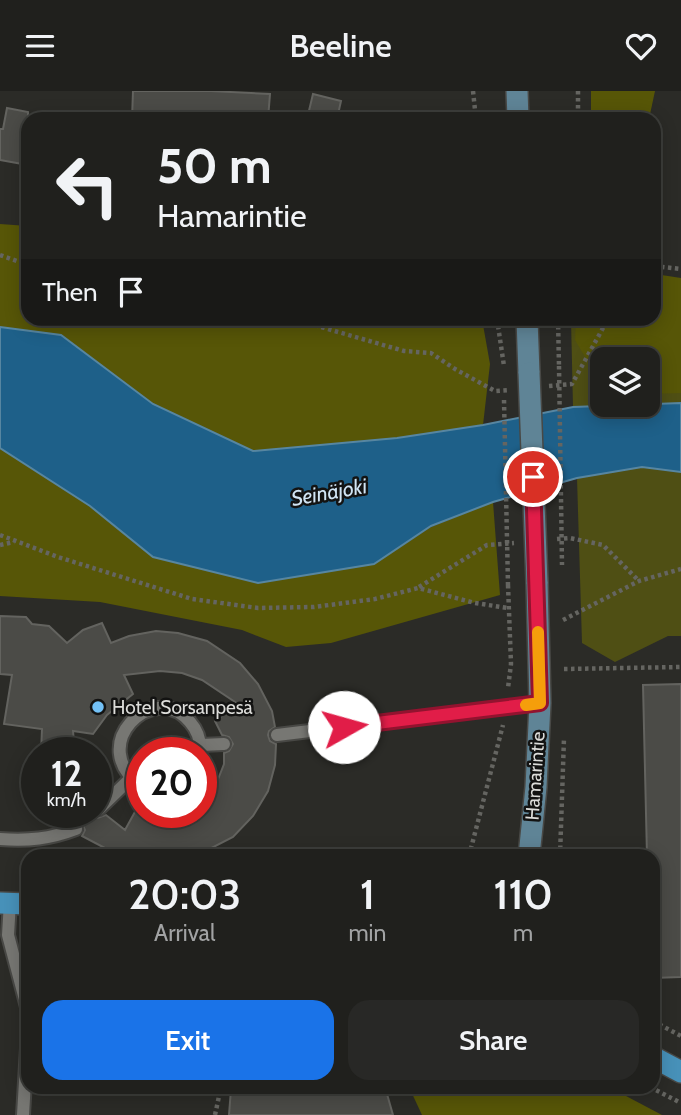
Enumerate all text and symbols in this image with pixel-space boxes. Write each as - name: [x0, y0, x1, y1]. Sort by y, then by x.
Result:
- text: Beeline: [289, 26, 392, 65]
- icon: menu: [21, 27, 59, 65]
- icon: heart: [622, 27, 660, 65]
- text: 50 m: [157, 136, 272, 195]
- icon: left: [42, 140, 133, 231]
- text: Hamarintie: [157, 196, 307, 235]
- icon: arrive: [112, 273, 150, 311]
- text: Then: [42, 276, 98, 308]
- map controls: [590, 347, 660, 417]
- button: layers: [590, 347, 660, 417]
- pin: [503, 447, 563, 507]
- icon: arrive: [514, 458, 552, 496]
- water label: Seinäjoki: [289, 473, 369, 512]
- position arrow: [307, 690, 381, 764]
- place label: Hotel Sorsanpesä: [112, 696, 253, 719]
- marker: Hotel Sorsanpesä: [90, 699, 106, 715]
- street label: Hamarintie: [520, 731, 550, 821]
- speed limit sign: 20: [126, 737, 217, 828]
- text: 12: [51, 752, 82, 795]
- text: km/h: [47, 789, 86, 811]
- text: 20:03: [128, 868, 241, 920]
- text: 1: [360, 868, 375, 920]
- text: 110: [494, 868, 553, 920]
- text: Arrival: [154, 919, 215, 947]
- text: min: [348, 919, 386, 947]
- text: m: [513, 919, 533, 947]
- button: Exit: [42, 1000, 334, 1080]
- button: Share: [348, 1000, 639, 1080]

